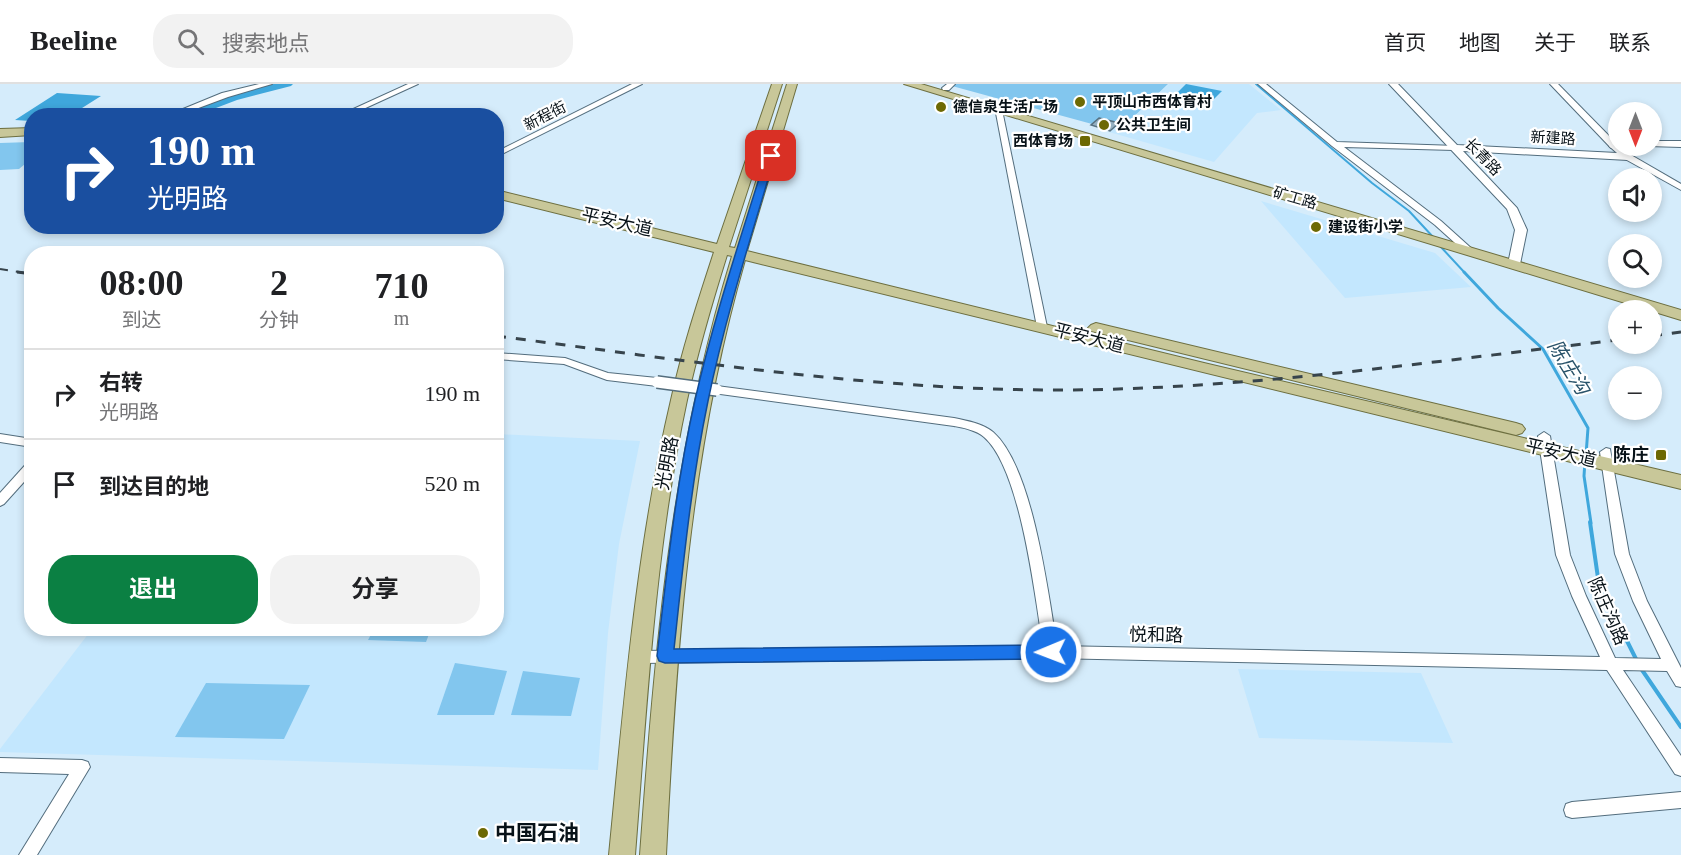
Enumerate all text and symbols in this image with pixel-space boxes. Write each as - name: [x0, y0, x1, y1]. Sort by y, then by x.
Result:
- search box: [153, 14, 573, 68]
- text: Beeline: [30, 25, 117, 56]
- icon: search: [174, 25, 207, 58]
- text: 搜索地点: [222, 31, 310, 56]
- text: 首页: [1384, 31, 1426, 55]
- text: 地图: [1459, 31, 1501, 55]
- text: 关于: [1534, 31, 1576, 55]
- text: 联系: [1609, 31, 1651, 55]
- place label: 平顶山市西体育村: [1092, 93, 1212, 110]
- marker: 平顶山市西体育村: [1073, 95, 1087, 109]
- place label: 德信泉生活广场: [953, 98, 1058, 115]
- street label: 新程街: [521, 99, 569, 133]
- marker: 德信泉生活广场: [934, 100, 948, 114]
- north arrow: [1608, 102, 1662, 156]
- map controls: [1608, 102, 1662, 420]
- place label: 公共卫生间: [1116, 117, 1191, 133]
- marker: 公共卫生间: [1097, 118, 1111, 132]
- text: 190 m: [147, 128, 256, 174]
- street label: 新建路: [1530, 129, 1576, 147]
- pin: [745, 130, 796, 181]
- icon: right: [48, 132, 126, 210]
- place label: 西体育场: [1013, 133, 1073, 149]
- marker: 西体育场: [1078, 134, 1092, 148]
- street label: 长青路: [1462, 135, 1504, 179]
- icon: arrive: [754, 139, 787, 172]
- button: sound: [1608, 168, 1662, 222]
- text: 光明路: [147, 184, 228, 214]
- street label: 矿工路: [1271, 184, 1319, 212]
- street label: 平安大道: [580, 204, 654, 240]
- place label: 建设街小学: [1328, 218, 1403, 235]
- marker: 建设街小学: [1309, 220, 1323, 234]
- button: search: [1608, 234, 1662, 288]
- text: 08:00: [100, 263, 184, 303]
- text: 2: [270, 263, 288, 303]
- text: 710: [375, 266, 429, 306]
- button: +: [1608, 300, 1662, 354]
- text: m: [394, 307, 409, 329]
- text: 到达: [122, 309, 162, 331]
- text: 分钟: [259, 309, 299, 331]
- street label: 平安大道: [1052, 320, 1126, 356]
- water label: 陈庄沟: [1544, 336, 1595, 400]
- button: −: [1608, 366, 1662, 420]
- text: 右转: [99, 370, 143, 395]
- icon: right: [48, 378, 81, 411]
- text: 190 m: [424, 381, 480, 406]
- text: 光明路: [99, 401, 159, 423]
- street label: 光明路: [652, 435, 682, 491]
- street label: 平安大道: [1524, 435, 1598, 471]
- place label: 陈庄: [1613, 445, 1649, 465]
- marker: 陈庄: [1654, 448, 1668, 462]
- icon: arrive: [48, 468, 81, 501]
- text: 520 m: [424, 471, 480, 496]
- text: 到达目的地: [99, 474, 209, 499]
- button: 退出: [48, 555, 258, 624]
- button: 分享: [270, 555, 480, 624]
- street label: 陈庄沟路: [1584, 574, 1632, 648]
- position arrow: [1019, 620, 1083, 684]
- street label: 悦和路: [1129, 625, 1183, 645]
- place label: 中国石油: [495, 821, 579, 845]
- marker: 中国石油: [476, 826, 490, 840]

